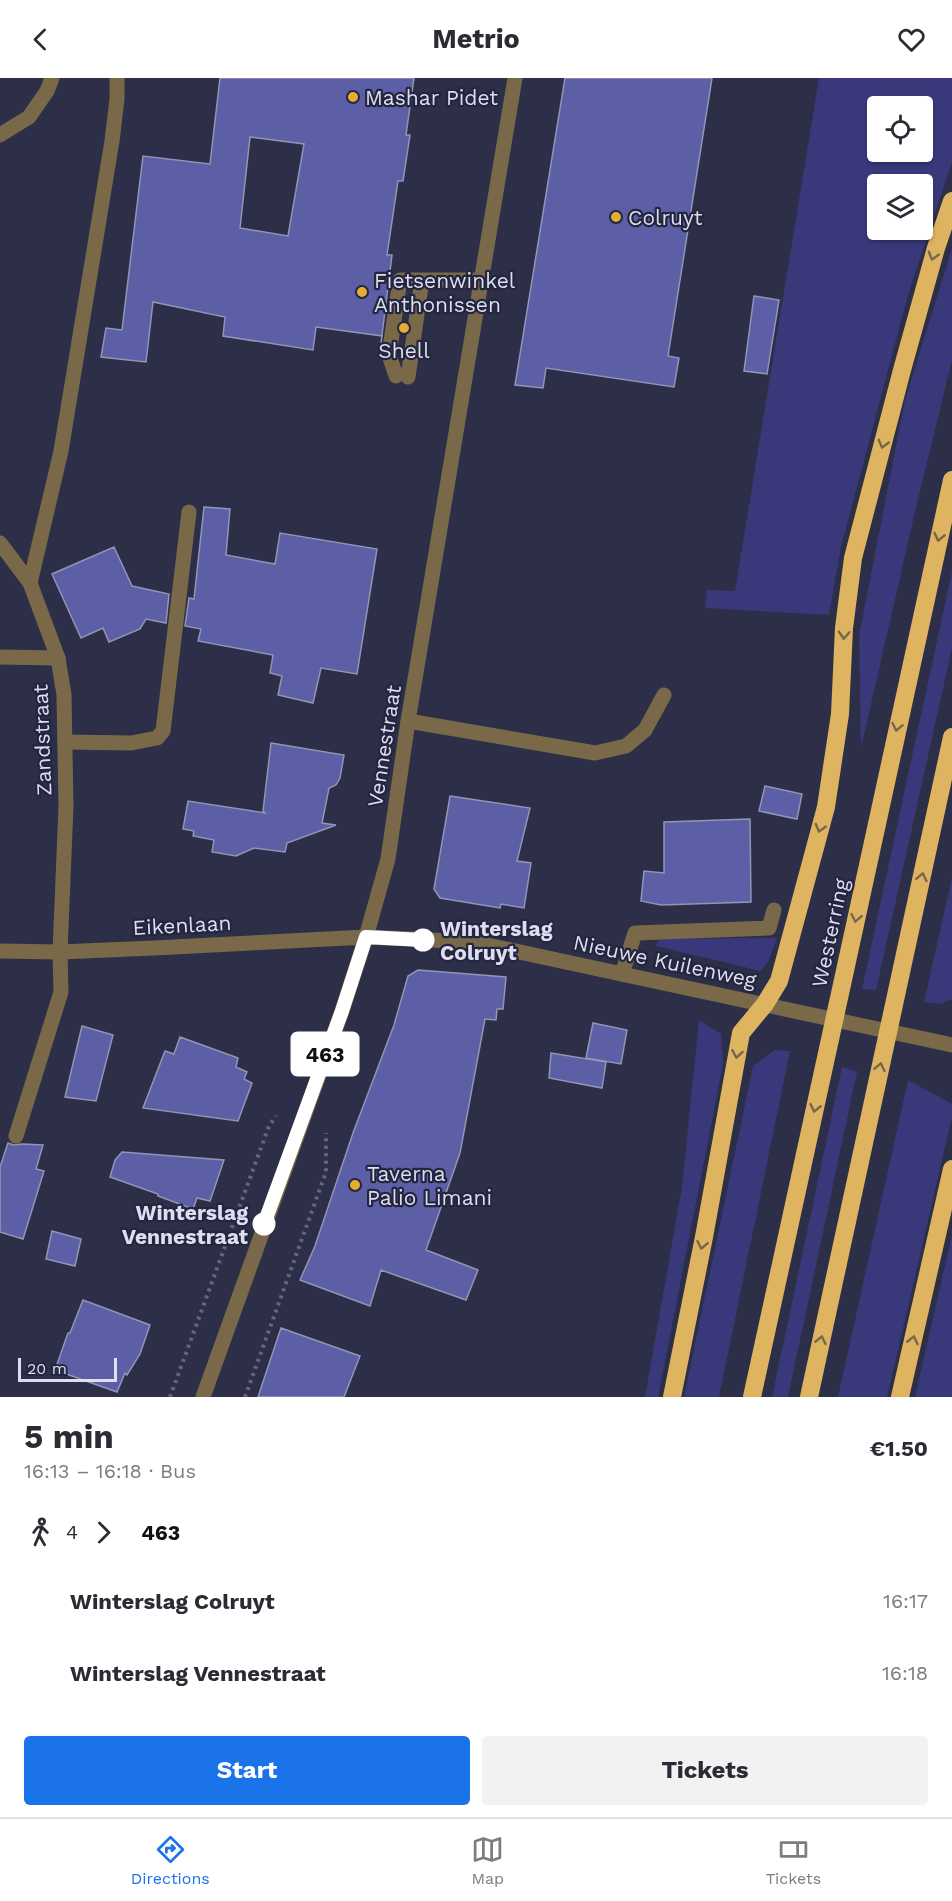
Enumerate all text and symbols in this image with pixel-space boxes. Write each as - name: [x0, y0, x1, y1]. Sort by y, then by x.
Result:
- icon: back: [24, 23, 57, 56]
- text: Metrio: [432, 23, 520, 55]
- icon: heart: [895, 23, 928, 56]
- place label: Mashar Pidet: [365, 85, 498, 110]
- marker: Mashar Pidet: [346, 90, 360, 104]
- map controls: [867, 96, 933, 240]
- button: locate: [867, 96, 933, 162]
- button: layers: [867, 174, 933, 240]
- place label: Colruyt: [628, 205, 703, 230]
- marker: Colruyt: [609, 210, 623, 224]
- one-way arrow: [928, 251, 941, 261]
- place label: Fietsenwinkel Anthonissen: [374, 268, 516, 317]
- marker: Fietsenwinkel Anthonissen: [355, 285, 369, 299]
- marker: Shell: [397, 321, 411, 335]
- place label: Shell: [378, 338, 430, 363]
- one-way arrow: [877, 439, 890, 449]
- one-way arrow: [933, 531, 946, 541]
- one-way arrow: [837, 630, 850, 639]
- street label: Vennestraat: [362, 683, 406, 809]
- street label: Zandstraat: [28, 684, 56, 796]
- one-way arrow: [892, 722, 905, 732]
- one-way arrow: [815, 823, 828, 833]
- one-way arrow: [915, 872, 928, 882]
- street label: Westerring: [806, 876, 854, 990]
- street label: Eikenlaan: [132, 910, 232, 940]
- one-way arrow: [850, 913, 863, 923]
- place label: Winterslag Colruyt: [440, 916, 553, 965]
- marker: Winterslag Colruyt: [412, 929, 434, 951]
- street label: Nieuwe Kuilenweg: [571, 929, 759, 993]
- line badge: 463: [290, 1034, 360, 1074]
- text: 463: [306, 1042, 344, 1067]
- one-way arrow: [732, 1049, 744, 1058]
- one-way arrow: [873, 1062, 886, 1072]
- one-way arrow: [809, 1103, 822, 1113]
- place label: Taverna Palio Limani: [367, 1161, 492, 1210]
- marker: Taverna Palio Limani: [348, 1178, 362, 1192]
- place label: Winterslag Vennestraat: [122, 1200, 248, 1249]
- marker: Winterslag Vennestraat: [253, 1213, 275, 1235]
- one-way arrow: [696, 1240, 709, 1250]
- one-way arrow: [814, 1335, 827, 1345]
- one-way arrow: [906, 1335, 919, 1345]
- scale bar: [18, 1355, 117, 1382]
- text: 20 m: [27, 1359, 67, 1378]
- text: 5 min: [24, 1417, 114, 1456]
- text: €1.50: [870, 1436, 928, 1461]
- text: 16:13 – 16:18 · Bus: [24, 1459, 196, 1483]
- icon: walk: [24, 1516, 57, 1549]
- icon: forward: [87, 1516, 120, 1549]
- text: 4: [66, 1520, 78, 1544]
- text: 463: [141, 1520, 180, 1545]
- text: Winterslag Colruyt: [70, 1589, 275, 1614]
- text: 16:17: [883, 1589, 928, 1613]
- text: Winterslag Vennestraat: [70, 1661, 326, 1686]
- text: 16:18: [882, 1661, 928, 1685]
- button: Start: [24, 1736, 470, 1805]
- button: Tickets: [482, 1736, 928, 1805]
- tab: Directions: [131, 1833, 210, 1888]
- tab: Map: [471, 1833, 504, 1888]
- tab: Tickets: [766, 1833, 821, 1888]

